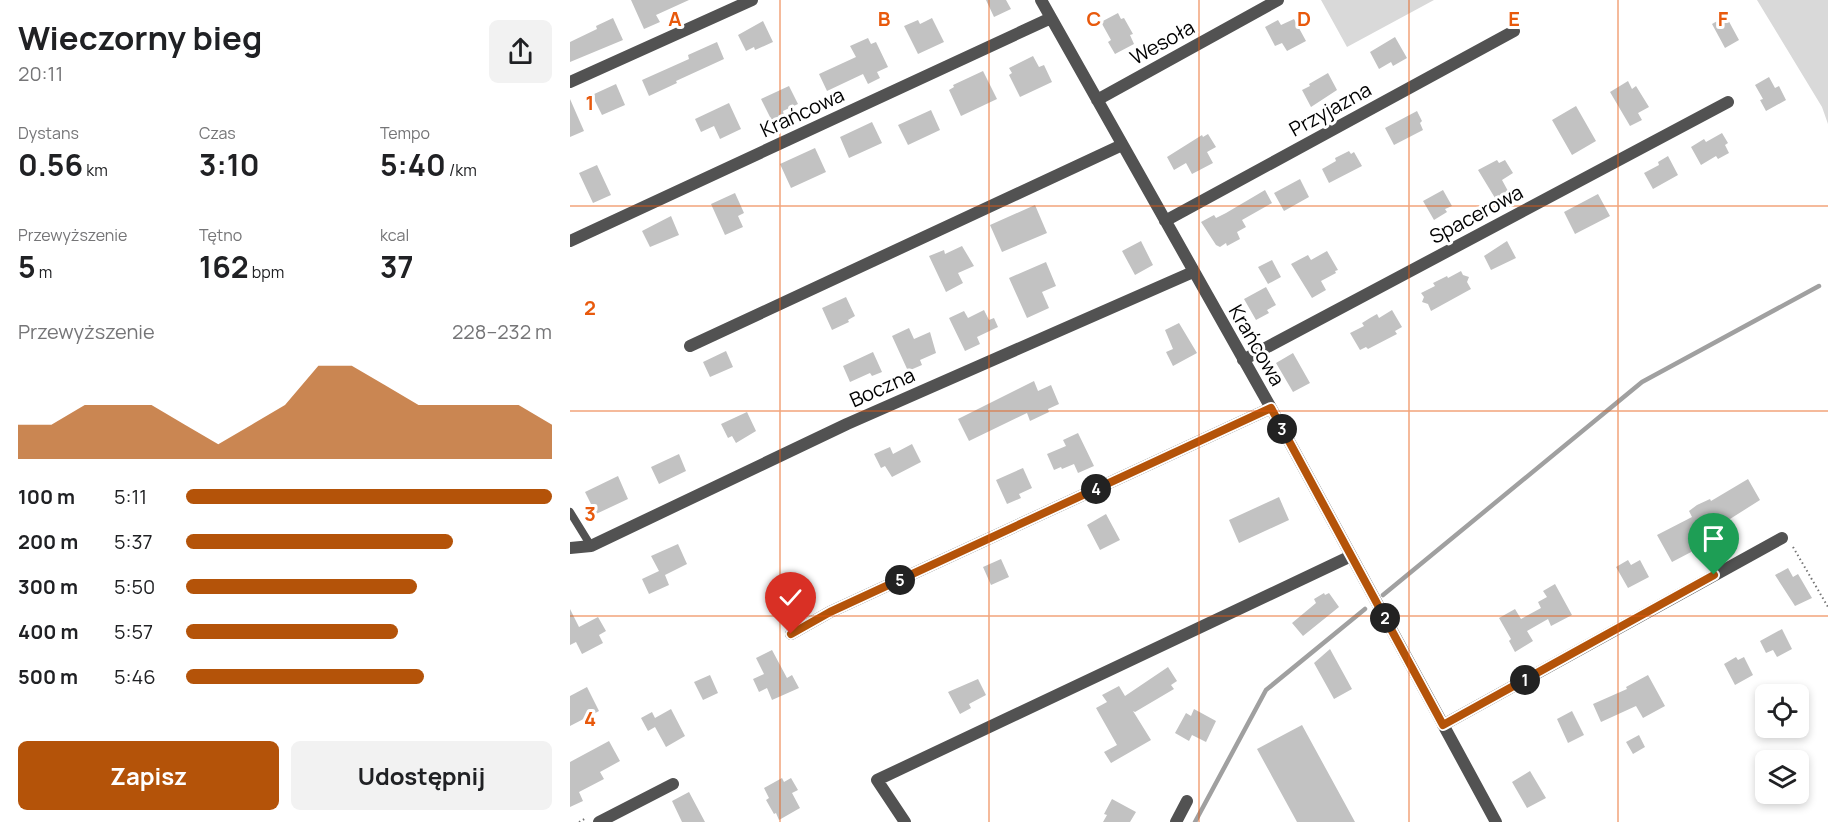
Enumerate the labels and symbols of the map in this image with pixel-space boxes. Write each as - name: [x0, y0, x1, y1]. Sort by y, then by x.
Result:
- text: A: [668, 5, 682, 32]
- text: B: [878, 5, 891, 32]
- text: C: [1087, 5, 1101, 32]
- text: D: [1297, 5, 1311, 32]
- text: E: [1508, 5, 1520, 32]
- text: F: [1718, 5, 1729, 32]
- street label: Wesoła: [1125, 13, 1199, 71]
- street label: Przyjazna: [1284, 75, 1376, 143]
- street label: Krańcowa: [756, 81, 848, 143]
- text: 1: [586, 89, 594, 116]
- street label: Spacerowa: [1425, 178, 1527, 250]
- text: 2: [584, 294, 596, 321]
- street label: Krańcowa: [1223, 299, 1291, 391]
- street label: Boczna: [845, 361, 919, 413]
- pin: 3: [1267, 414, 1297, 444]
- pin: 4: [1081, 474, 1111, 504]
- text: 3: [584, 500, 596, 527]
- pin: [1688, 513, 1739, 575]
- pin: 5: [885, 565, 915, 595]
- pin: [765, 572, 816, 634]
- pin: 2: [1370, 603, 1400, 633]
- pin: 1: [1510, 665, 1540, 695]
- text: 4: [584, 705, 596, 732]

